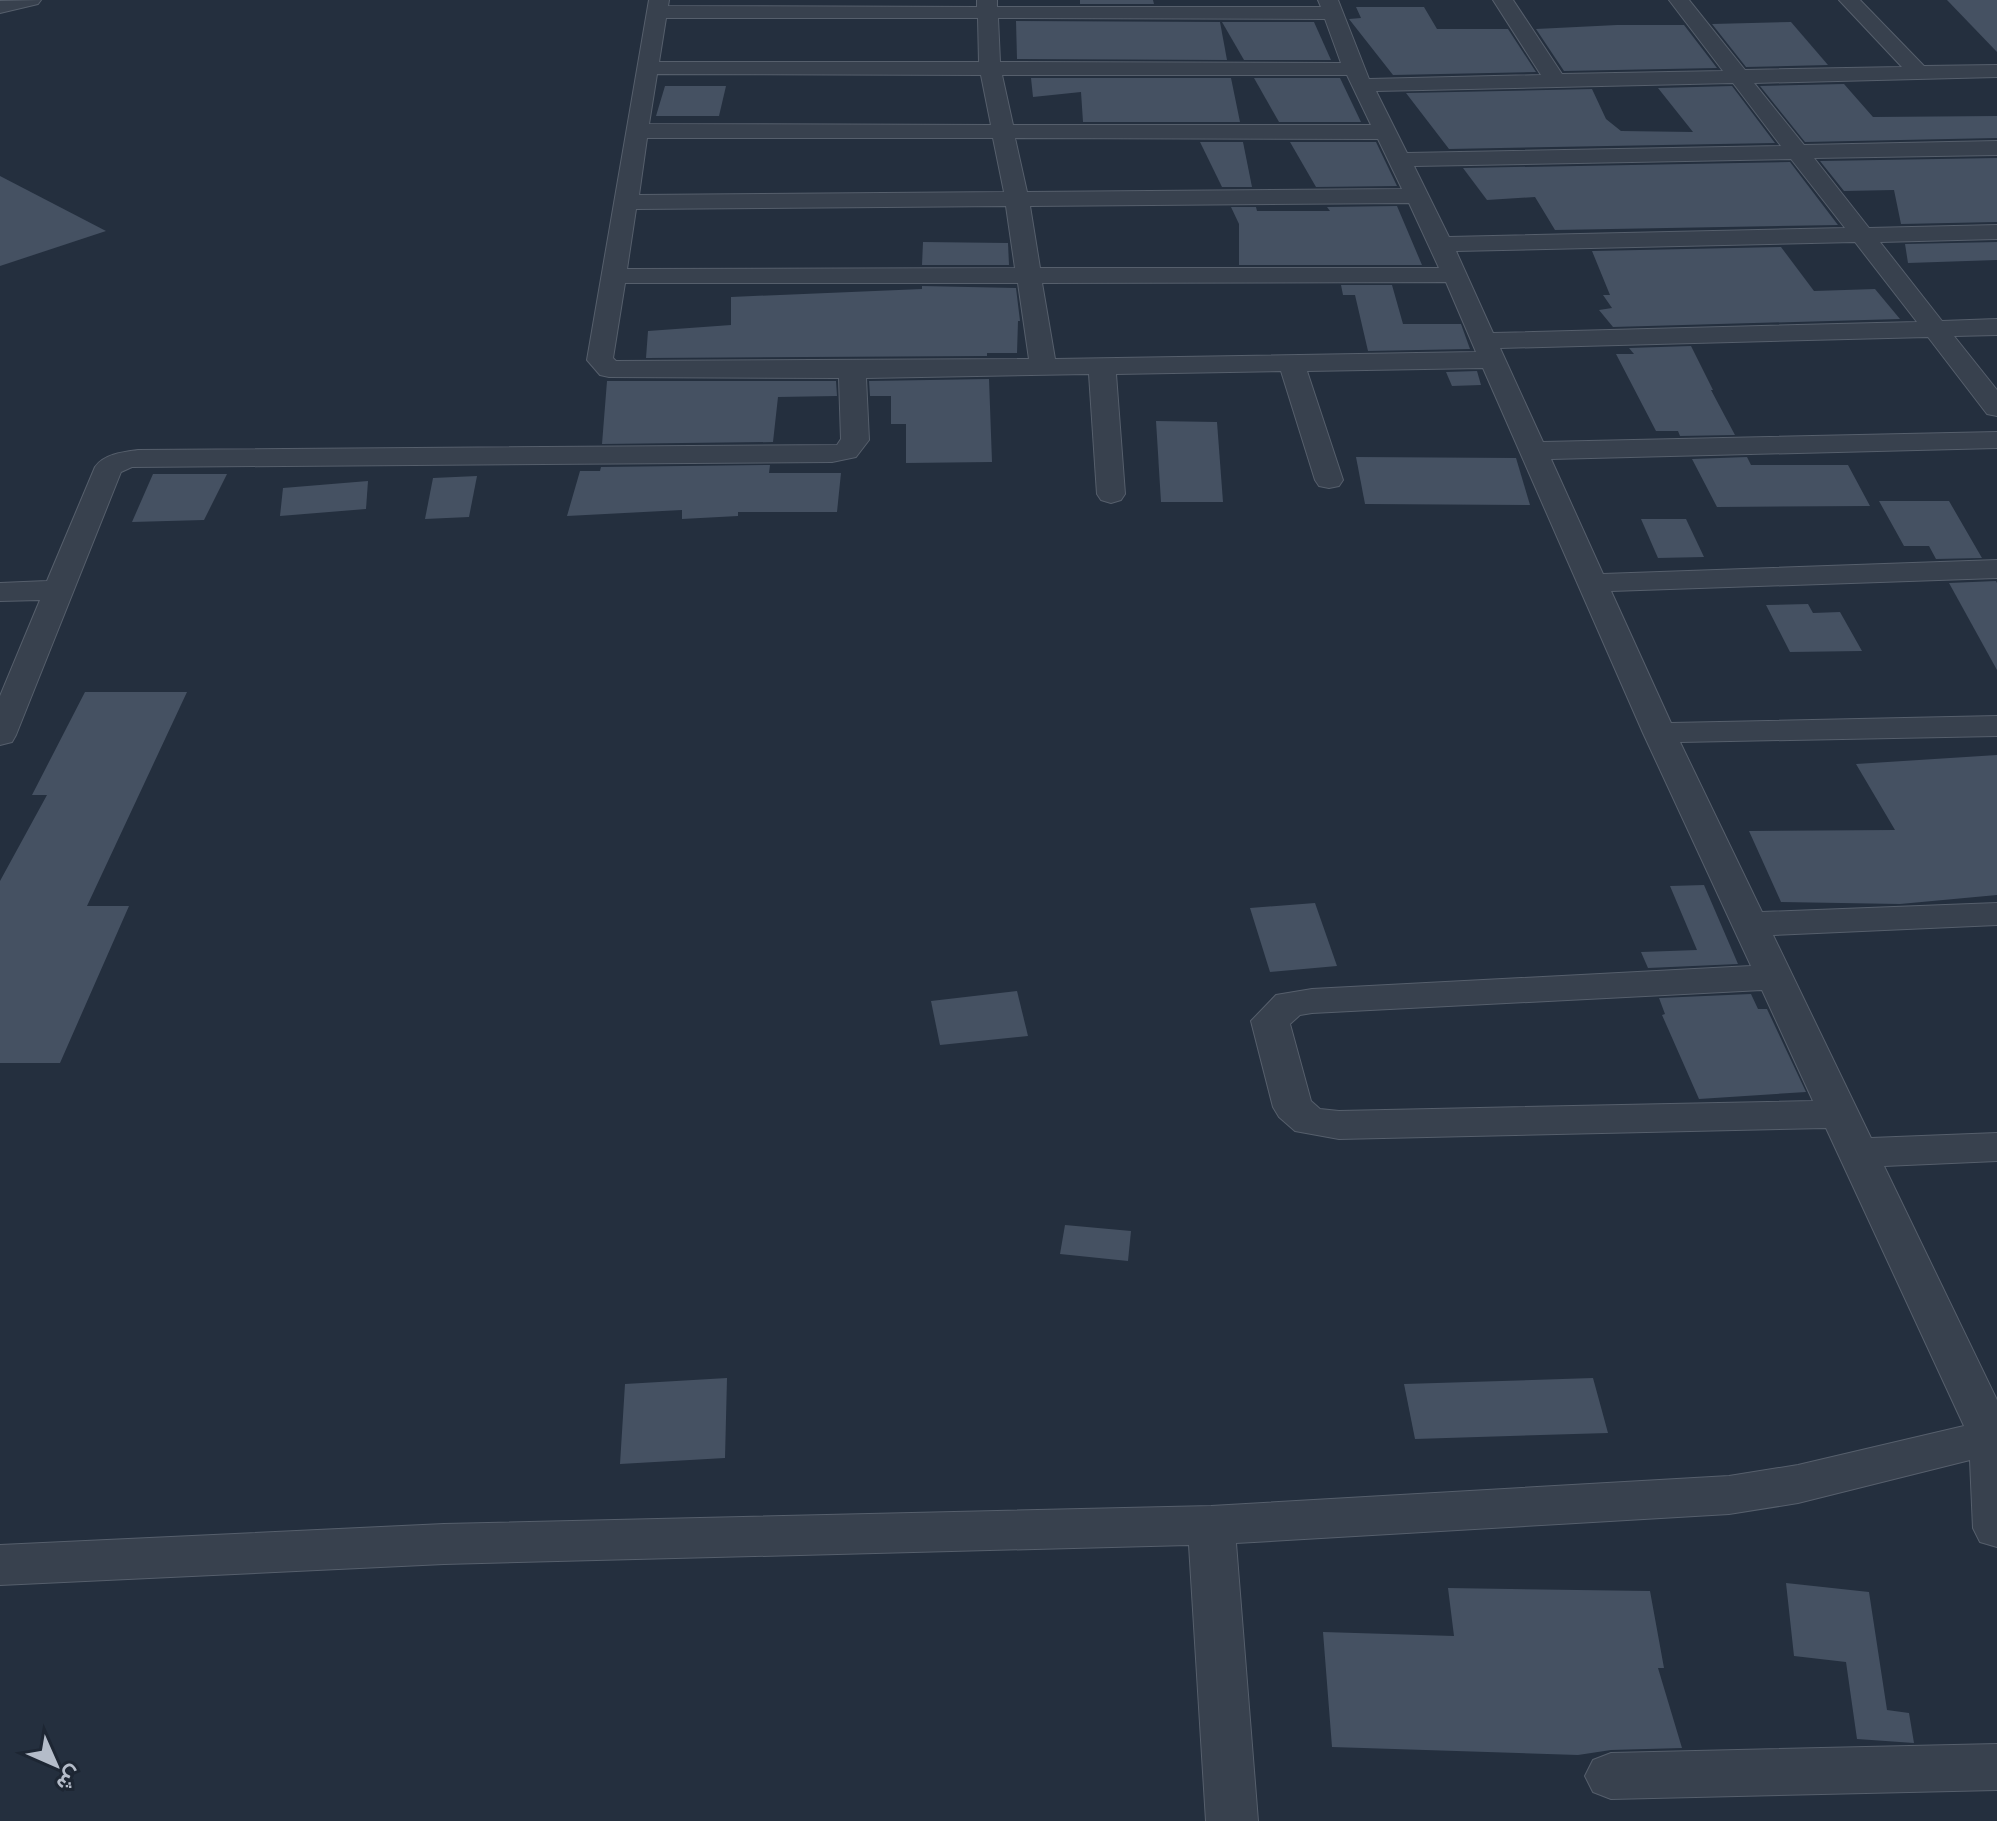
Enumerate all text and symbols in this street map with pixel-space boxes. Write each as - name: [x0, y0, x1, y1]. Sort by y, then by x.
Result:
- north arrow: [16, 1725, 96, 1805]
- text: ش: [51, 1760, 89, 1798]

